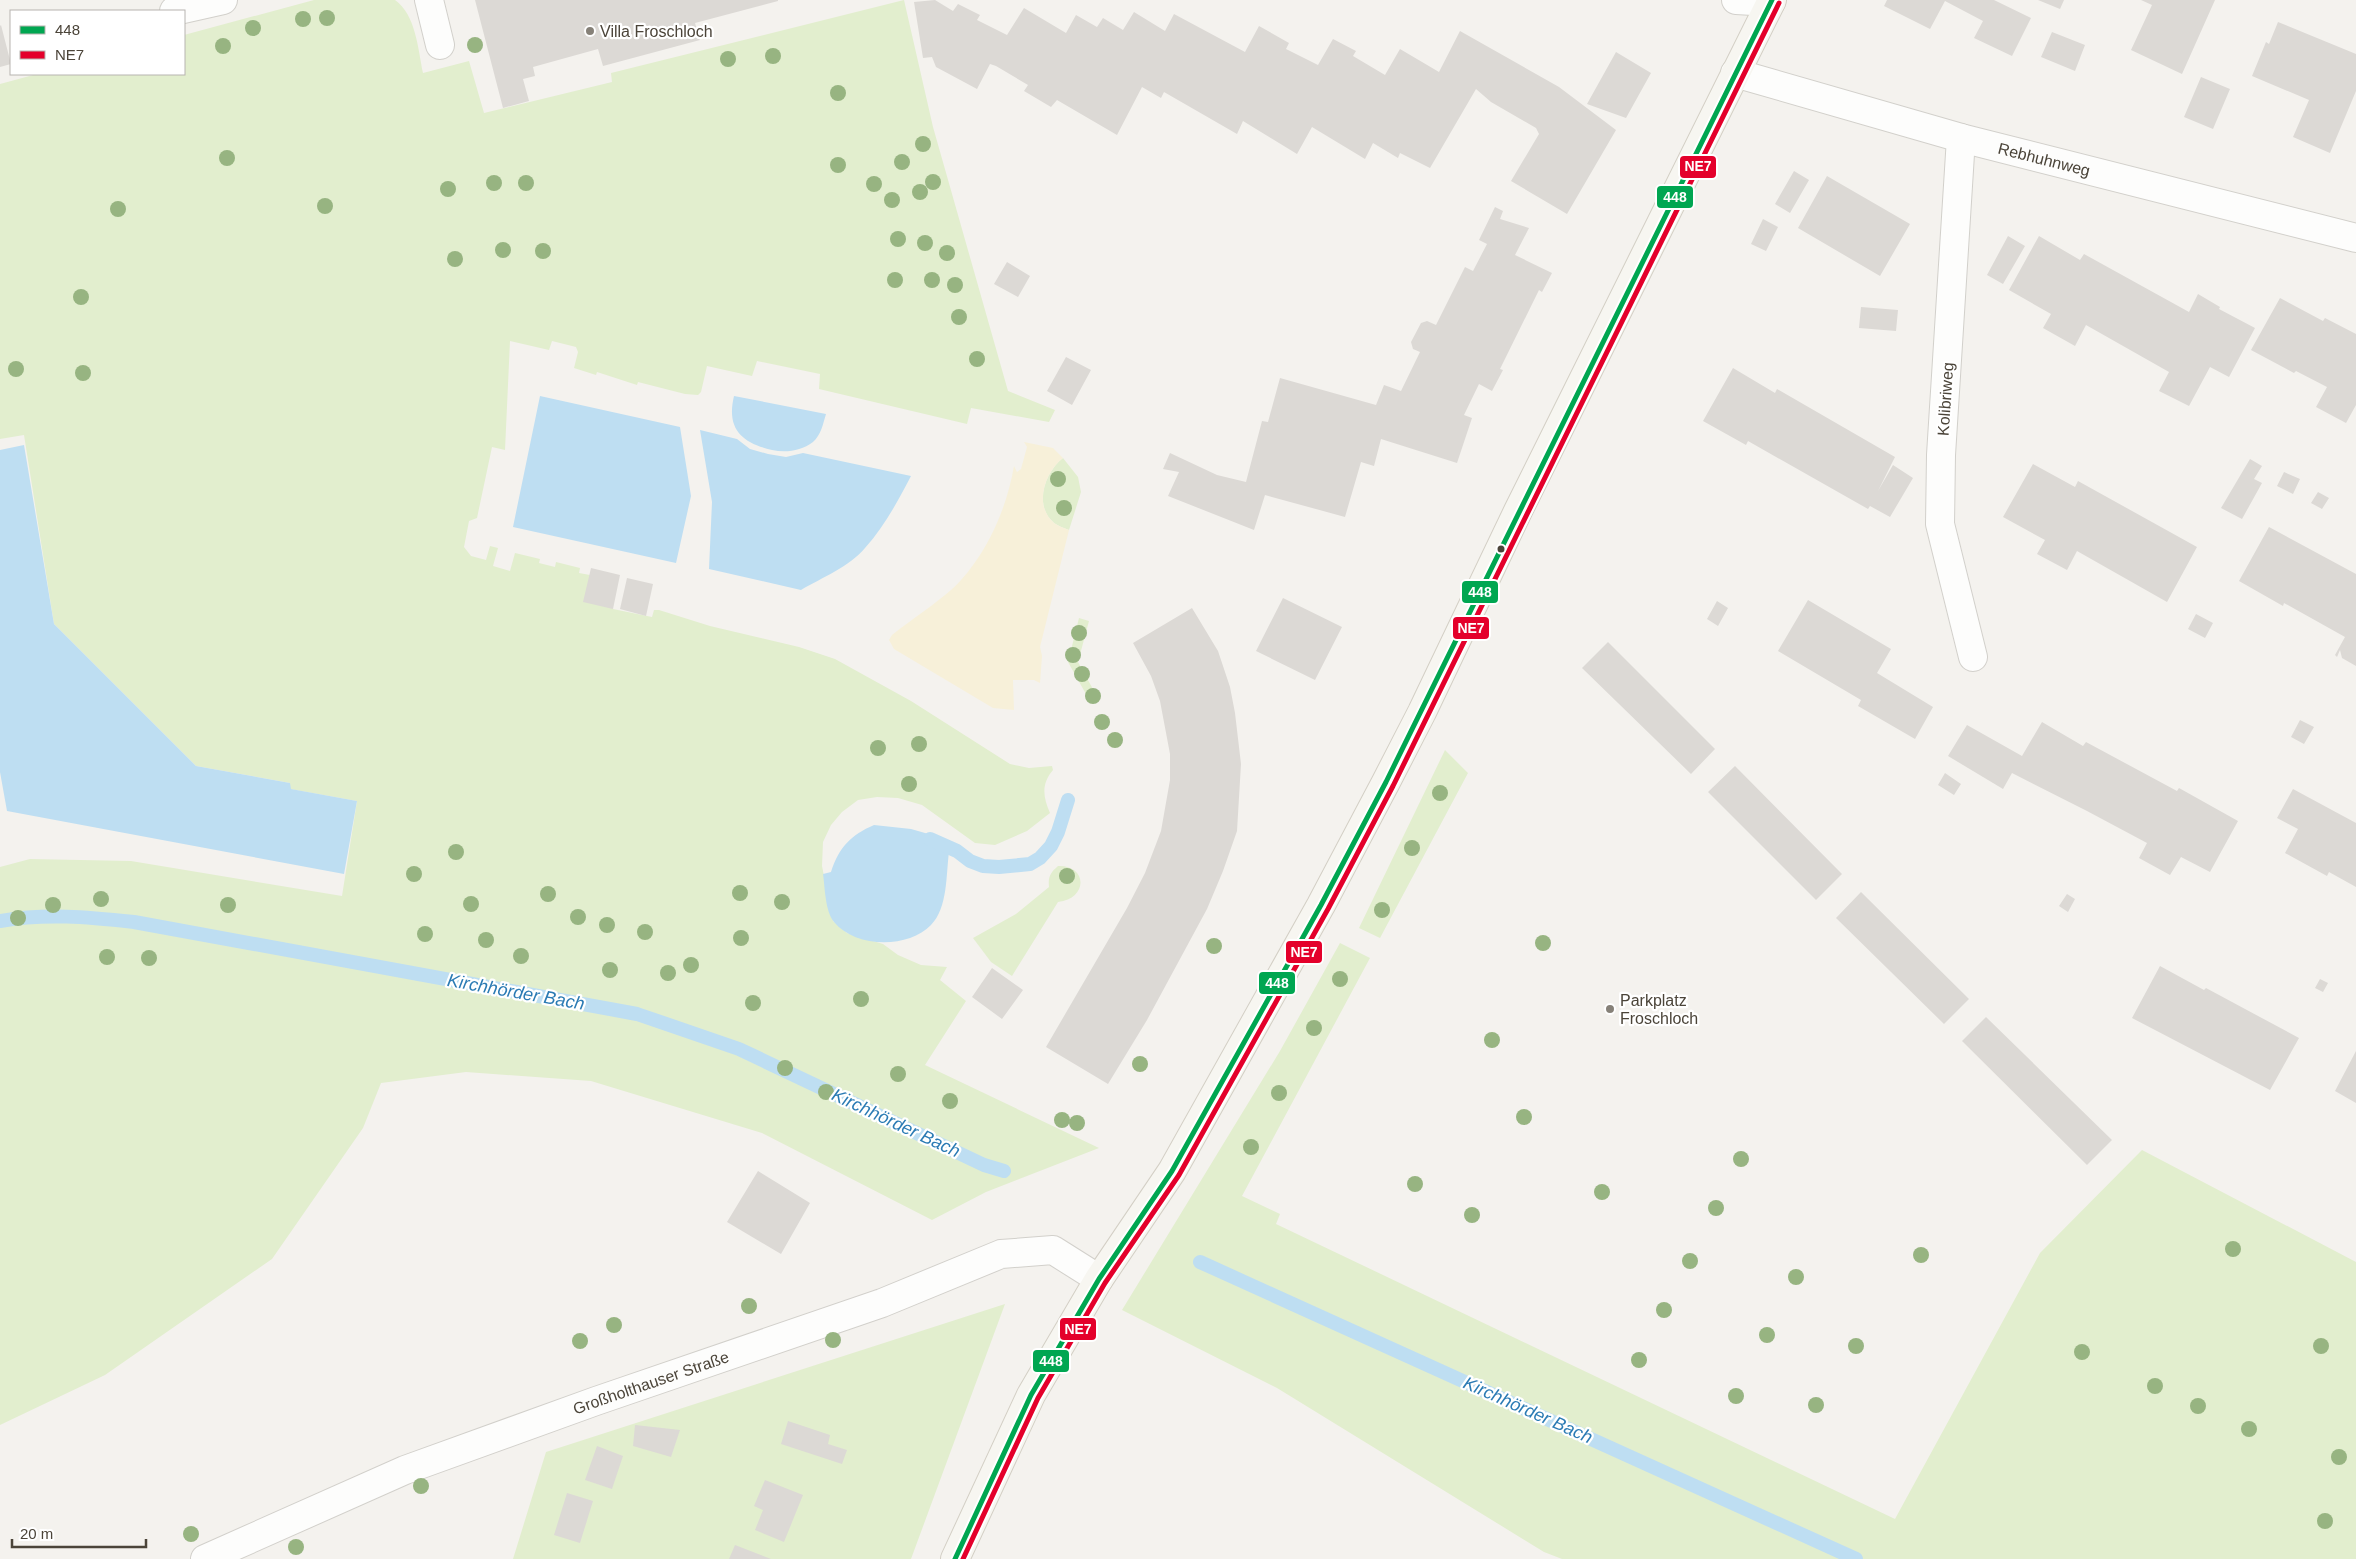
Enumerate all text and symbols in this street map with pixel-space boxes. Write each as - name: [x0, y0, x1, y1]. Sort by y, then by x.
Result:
- legend: [10, 10, 185, 75]
- text: 448: [55, 21, 80, 38]
- place label: Villa Froschloch: [600, 23, 713, 40]
- marker: Villa Froschloch: [584, 25, 596, 37]
- text: NE7: [55, 46, 84, 63]
- street label: Rebhuhnweg: [1996, 140, 2092, 179]
- line badge: NE7: [1679, 155, 1717, 179]
- text: NE7: [1684, 158, 1712, 174]
- line badge: 448: [1656, 185, 1694, 209]
- text: 448: [1663, 189, 1687, 205]
- street label: Kolibriweg: [1934, 362, 1957, 436]
- unlabelled marker: [1496, 544, 1506, 554]
- line badge: 448: [1461, 580, 1499, 604]
- text: 448: [1468, 584, 1492, 600]
- line badge: NE7: [1452, 616, 1490, 640]
- text: NE7: [1457, 620, 1485, 636]
- line badge: NE7: [1285, 940, 1323, 964]
- text: NE7: [1290, 944, 1318, 960]
- water label: Kirchhörder Bach: [446, 970, 586, 1014]
- line badge: 448: [1258, 971, 1296, 995]
- text: 448: [1265, 975, 1289, 991]
- place label: Parkplatz Froschloch: [1620, 992, 1698, 1027]
- marker: Parkplatz Froschloch: [1604, 1003, 1616, 1015]
- water label: Kirchhörder Bach: [829, 1085, 963, 1161]
- line badge: NE7: [1059, 1317, 1097, 1341]
- text: NE7: [1064, 1321, 1092, 1337]
- street label: Großholthauser Straße: [571, 1348, 731, 1418]
- line badge: 448: [1032, 1349, 1070, 1373]
- text: 448: [1039, 1353, 1063, 1369]
- water label: Kirchhörder Bach: [1460, 1373, 1596, 1447]
- scale bar: [12, 1516, 146, 1548]
- text: 20 m: [20, 1525, 53, 1542]

